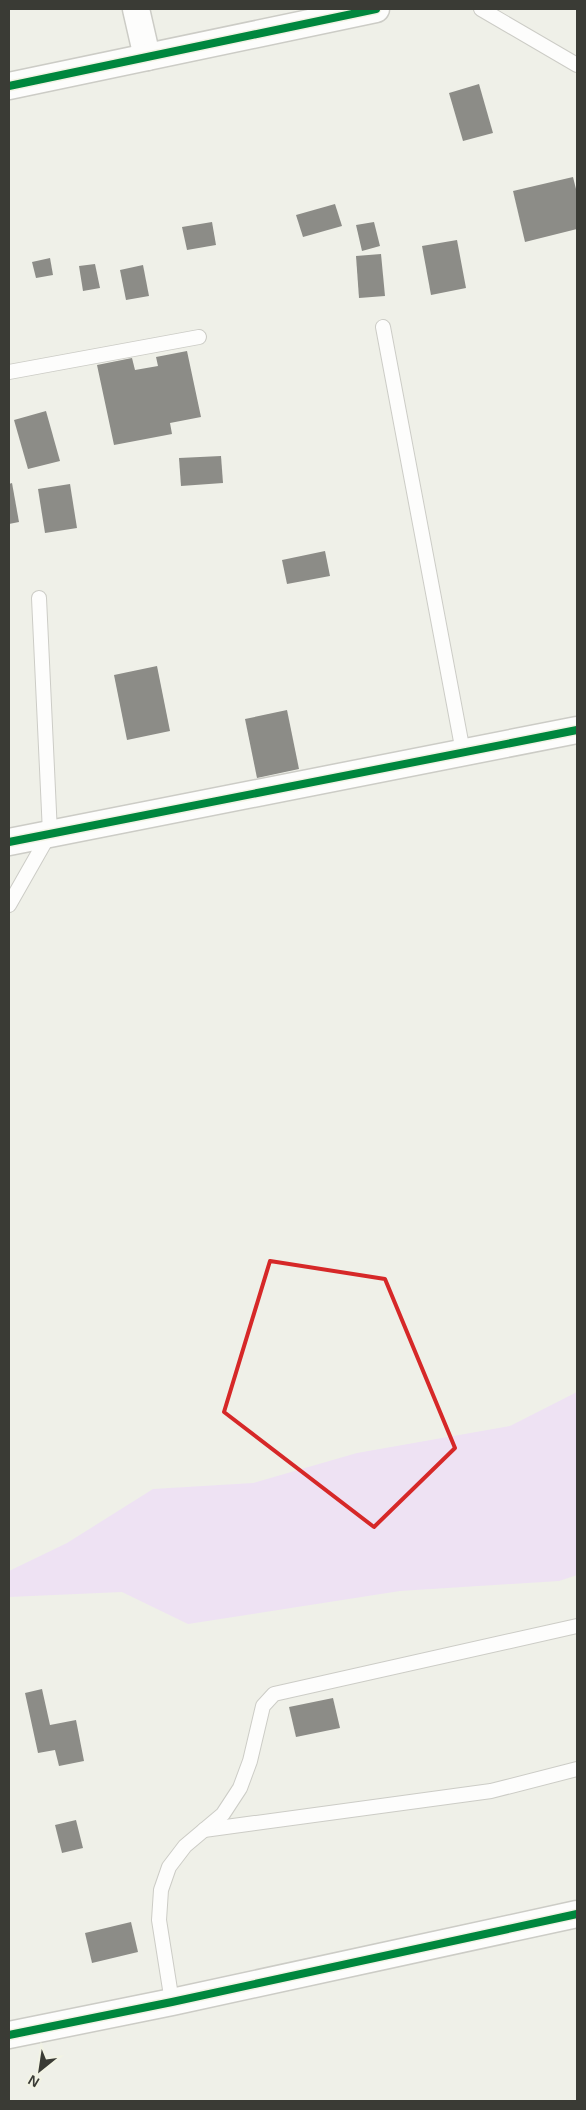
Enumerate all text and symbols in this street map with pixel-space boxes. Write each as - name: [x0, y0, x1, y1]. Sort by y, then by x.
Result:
- north arrow: [15, 2045, 65, 2095]
- text: N: [25, 2072, 42, 2091]

